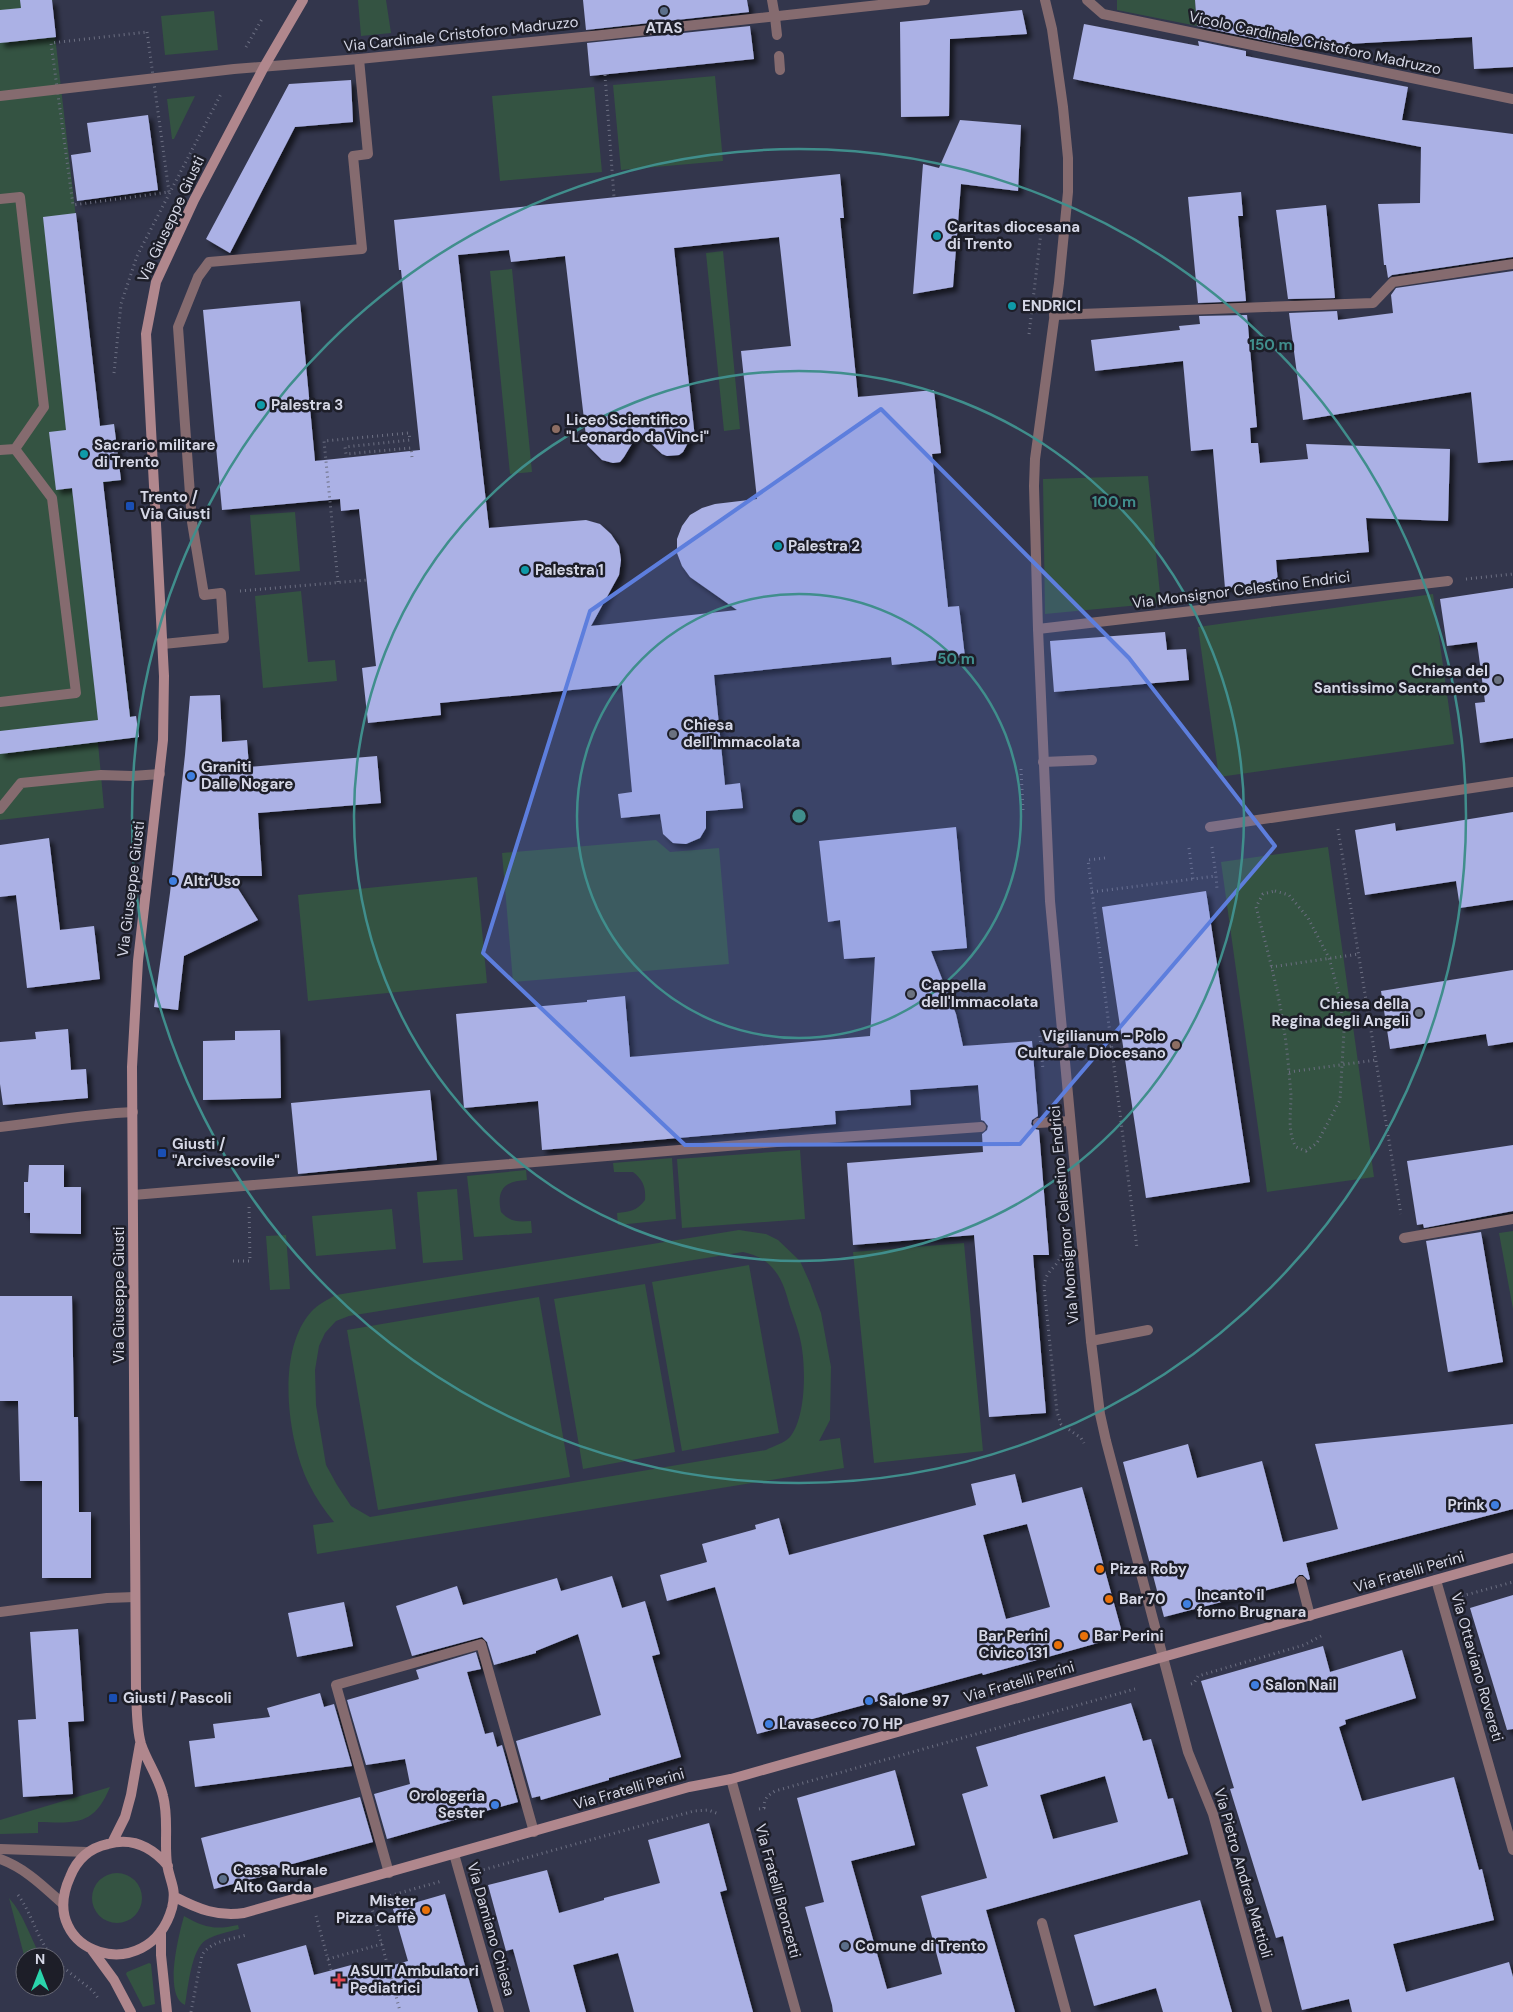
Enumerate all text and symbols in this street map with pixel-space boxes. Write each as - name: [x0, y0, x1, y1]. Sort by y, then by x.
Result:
- marker: ATAS: [658, 5, 670, 17]
- street label: Vicolo Cardinale Cristoforo Madruzzo: [1187, 6, 1443, 80]
- street label: Via Cardinale Cristoforo Madruzzo: [343, 12, 580, 56]
- place label: ATAS: [645, 18, 683, 38]
- street label: Via Giuseppe Giusti: [133, 153, 209, 285]
- place label: Caritas diocesana di Trento: [947, 217, 1080, 254]
- marker: Caritas diocesana di Trento: [931, 230, 943, 242]
- place label: ENDRICI: [1022, 296, 1081, 316]
- marker: ENDRICI: [1006, 300, 1018, 312]
- text: 150 m: [1250, 335, 1293, 355]
- place label: Palestra 3: [271, 395, 343, 415]
- marker: Palestra 3: [255, 399, 267, 411]
- place label: Liceo Scientifico "Leonardo da Vinci": [566, 410, 709, 447]
- marker: Liceo Scientifico "Leonardo da Vinci": [550, 423, 562, 435]
- place label: Sacrario militare di Trento: [94, 435, 215, 472]
- marker: Sacrario militare di Trento: [78, 448, 90, 460]
- place label: Trento / Via Giusti: [140, 487, 210, 524]
- text: 100 m: [1092, 492, 1136, 512]
- marker: Trento / Via Giusti: [124, 500, 136, 512]
- place label: Palestra 2: [788, 536, 860, 556]
- marker: Palestra 2: [772, 540, 784, 552]
- place label: Palestra 1: [535, 560, 604, 580]
- marker: Palestra 1: [519, 564, 531, 576]
- street label: Via Monsignor Celestino Endrici: [1131, 567, 1351, 613]
- text: 50 m: [937, 649, 975, 669]
- place label: Chiesa del Santissimo Sacramento: [1314, 661, 1488, 698]
- marker: Chiesa del Santissimo Sacramento: [1492, 674, 1504, 686]
- place label: Chiesa dell'Immacolata: [683, 715, 800, 752]
- marker: Chiesa dell'Immacolata: [667, 728, 679, 740]
- place label: Graniti Dalle Nogare: [201, 757, 293, 794]
- marker: Graniti Dalle Nogare: [185, 770, 197, 782]
- centre of rings: [790, 807, 808, 825]
- street label: Via Giuseppe Giusti: [113, 820, 149, 958]
- place label: Altr'Uso: [183, 871, 241, 891]
- marker: Altr'Uso: [167, 875, 179, 887]
- place label: Cappella dell'Immacolata: [921, 975, 1038, 1012]
- marker: Cappella dell'Immacolata: [905, 988, 917, 1000]
- place label: Chiesa della Regina degli Angeli: [1272, 994, 1409, 1031]
- marker: Chiesa della Regina degli Angeli: [1413, 1007, 1425, 1019]
- place label: Vigilianum - Polo Culturale Diocesano: [1017, 1026, 1166, 1063]
- marker: Vigilianum - Polo Culturale Diocesano: [1170, 1039, 1182, 1051]
- street label: Via Monsignor Celestino Endrici: [1044, 1105, 1084, 1325]
- place label: Giusti / "Arcivescovile": [172, 1134, 280, 1171]
- marker: Giusti / "Arcivescovile": [156, 1147, 168, 1159]
- street label: Via Giuseppe Giusti: [109, 1227, 129, 1363]
- place label: Prink: [1448, 1495, 1485, 1515]
- marker: Prink: [1489, 1499, 1501, 1511]
- street label: Via Fratelli Perini: [1351, 1547, 1467, 1597]
- place label: Pizza Roby: [1110, 1559, 1187, 1579]
- marker: Pizza Roby: [1094, 1563, 1106, 1575]
- place label: Incanto il forno Brugnara: [1197, 1585, 1306, 1622]
- place label: Bar 70: [1119, 1589, 1166, 1609]
- street label: Via Ottaviano Rovereti: [1446, 1590, 1508, 1744]
- marker: Bar 70: [1103, 1593, 1115, 1605]
- marker: Incanto il forno Brugnara: [1181, 1598, 1193, 1610]
- place label: Bar Perini Civico 131: [979, 1626, 1048, 1663]
- place label: Bar Perini: [1094, 1626, 1164, 1646]
- marker: Bar Perini: [1078, 1630, 1090, 1642]
- marker: Bar Perini Civico 131: [1052, 1639, 1064, 1651]
- street label: Via Fratelli Perini: [961, 1657, 1077, 1707]
- place label: Salon Nail: [1265, 1675, 1337, 1695]
- marker: Salon Nail: [1249, 1679, 1261, 1691]
- place label: Giusti / Pascoli: [123, 1688, 232, 1708]
- place label: Salone 97: [879, 1691, 949, 1711]
- marker: Giusti / Pascoli: [107, 1692, 119, 1704]
- marker: Salone 97: [863, 1695, 875, 1707]
- place label: Lavasecco 70 HP: [779, 1714, 903, 1734]
- marker: Lavasecco 70 HP: [763, 1718, 775, 1730]
- street label: Via Fratelli Perini: [571, 1764, 687, 1814]
- place label: Orologeria Sester: [409, 1786, 485, 1823]
- street label: Via Pietro Andrea Mattioli: [1209, 1786, 1277, 1960]
- marker: Orologeria Sester: [489, 1799, 501, 1811]
- street label: Via Fratelli Bronzetti: [750, 1822, 806, 1960]
- place label: Cassa Rurale Alto Garda: [233, 1860, 328, 1897]
- street label: Via Damiano Chiesa: [462, 1860, 520, 1998]
- marker: Cassa Rurale Alto Garda: [217, 1873, 229, 1885]
- place label: Mister Pizza Caffè: [336, 1891, 416, 1928]
- marker: Mister Pizza Caffè: [420, 1904, 432, 1916]
- place label: Comune di Trento: [855, 1936, 986, 1956]
- marker: Comune di Trento: [839, 1940, 851, 1952]
- north arrow: [15, 1947, 65, 1997]
- text: N: [35, 1950, 45, 1968]
- place label: ASUIT Ambulatori Pediatrici: [350, 1961, 479, 1998]
- marker: ASUIT Ambulatori Pediatrici: [332, 1973, 346, 1987]

